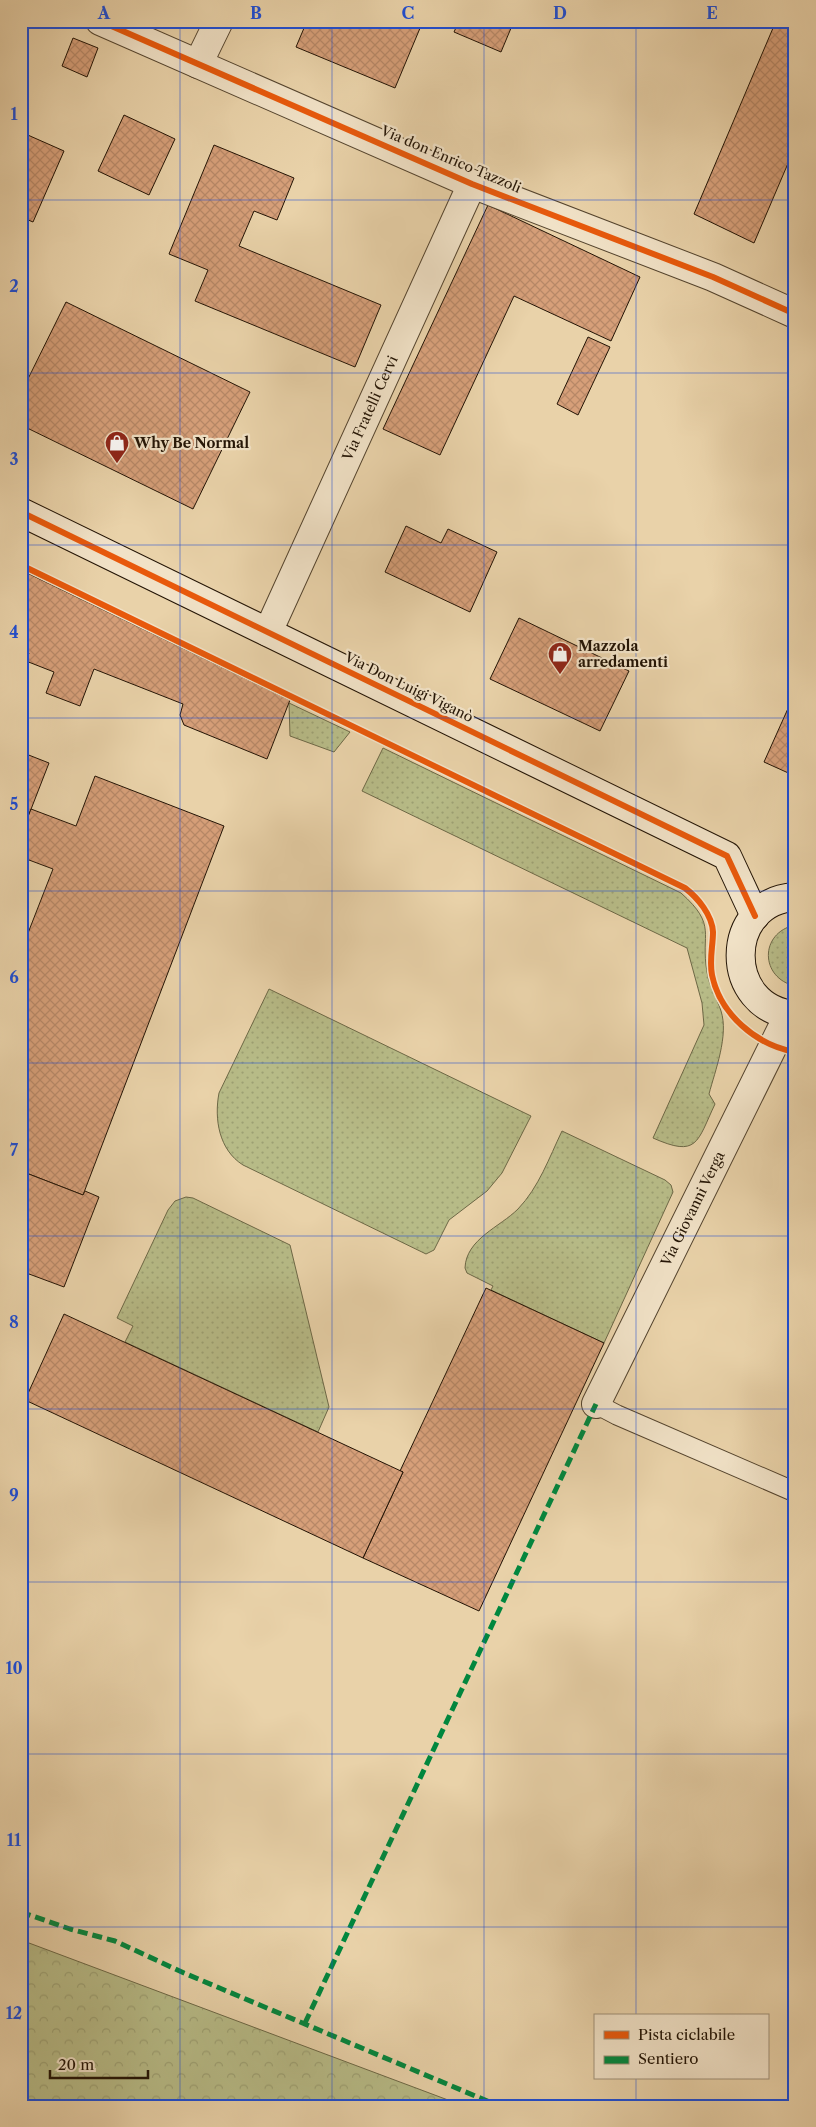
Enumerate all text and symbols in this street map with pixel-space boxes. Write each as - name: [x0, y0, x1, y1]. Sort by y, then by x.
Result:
- text: A: [97, 3, 111, 23]
- text: B: [250, 3, 262, 23]
- text: C: [402, 3, 414, 23]
- text: D: [553, 3, 567, 23]
- text: E: [706, 3, 718, 23]
- text: 1: [10, 104, 18, 124]
- street label: Via don Enrico Tazzoli: [377, 121, 524, 197]
- text: 2: [9, 276, 19, 296]
- street label: Via Fratelli Cervi: [338, 353, 402, 464]
- shop icon: Why Be Normal: [104, 430, 130, 464]
- place label: Why Be Normal: [133, 434, 249, 452]
- text: 3: [9, 449, 19, 469]
- text: 4: [9, 622, 19, 642]
- place label: Mazzola arredamenti: [578, 637, 668, 671]
- shop icon: Mazzola arredamenti: [547, 641, 573, 675]
- street label: Via Don Luigi Viganò: [341, 648, 476, 726]
- text: 5: [10, 794, 19, 814]
- text: 6: [9, 967, 19, 987]
- text: 7: [10, 1140, 19, 1160]
- street label: Via Giovanni Verga: [656, 1148, 729, 1270]
- text: 8: [9, 1312, 19, 1332]
- text: 9: [9, 1485, 19, 1505]
- text: 10: [5, 1658, 23, 1678]
- text: 11: [7, 1830, 22, 1850]
- text: 12: [6, 2003, 22, 2023]
- legend: [594, 2014, 768, 2080]
- text: Pista ciclabile: [638, 2025, 735, 2044]
- scale bar: [50, 2047, 148, 2079]
- text: Sentiero: [638, 2049, 698, 2068]
- text: 20 m: [58, 2055, 94, 2074]

